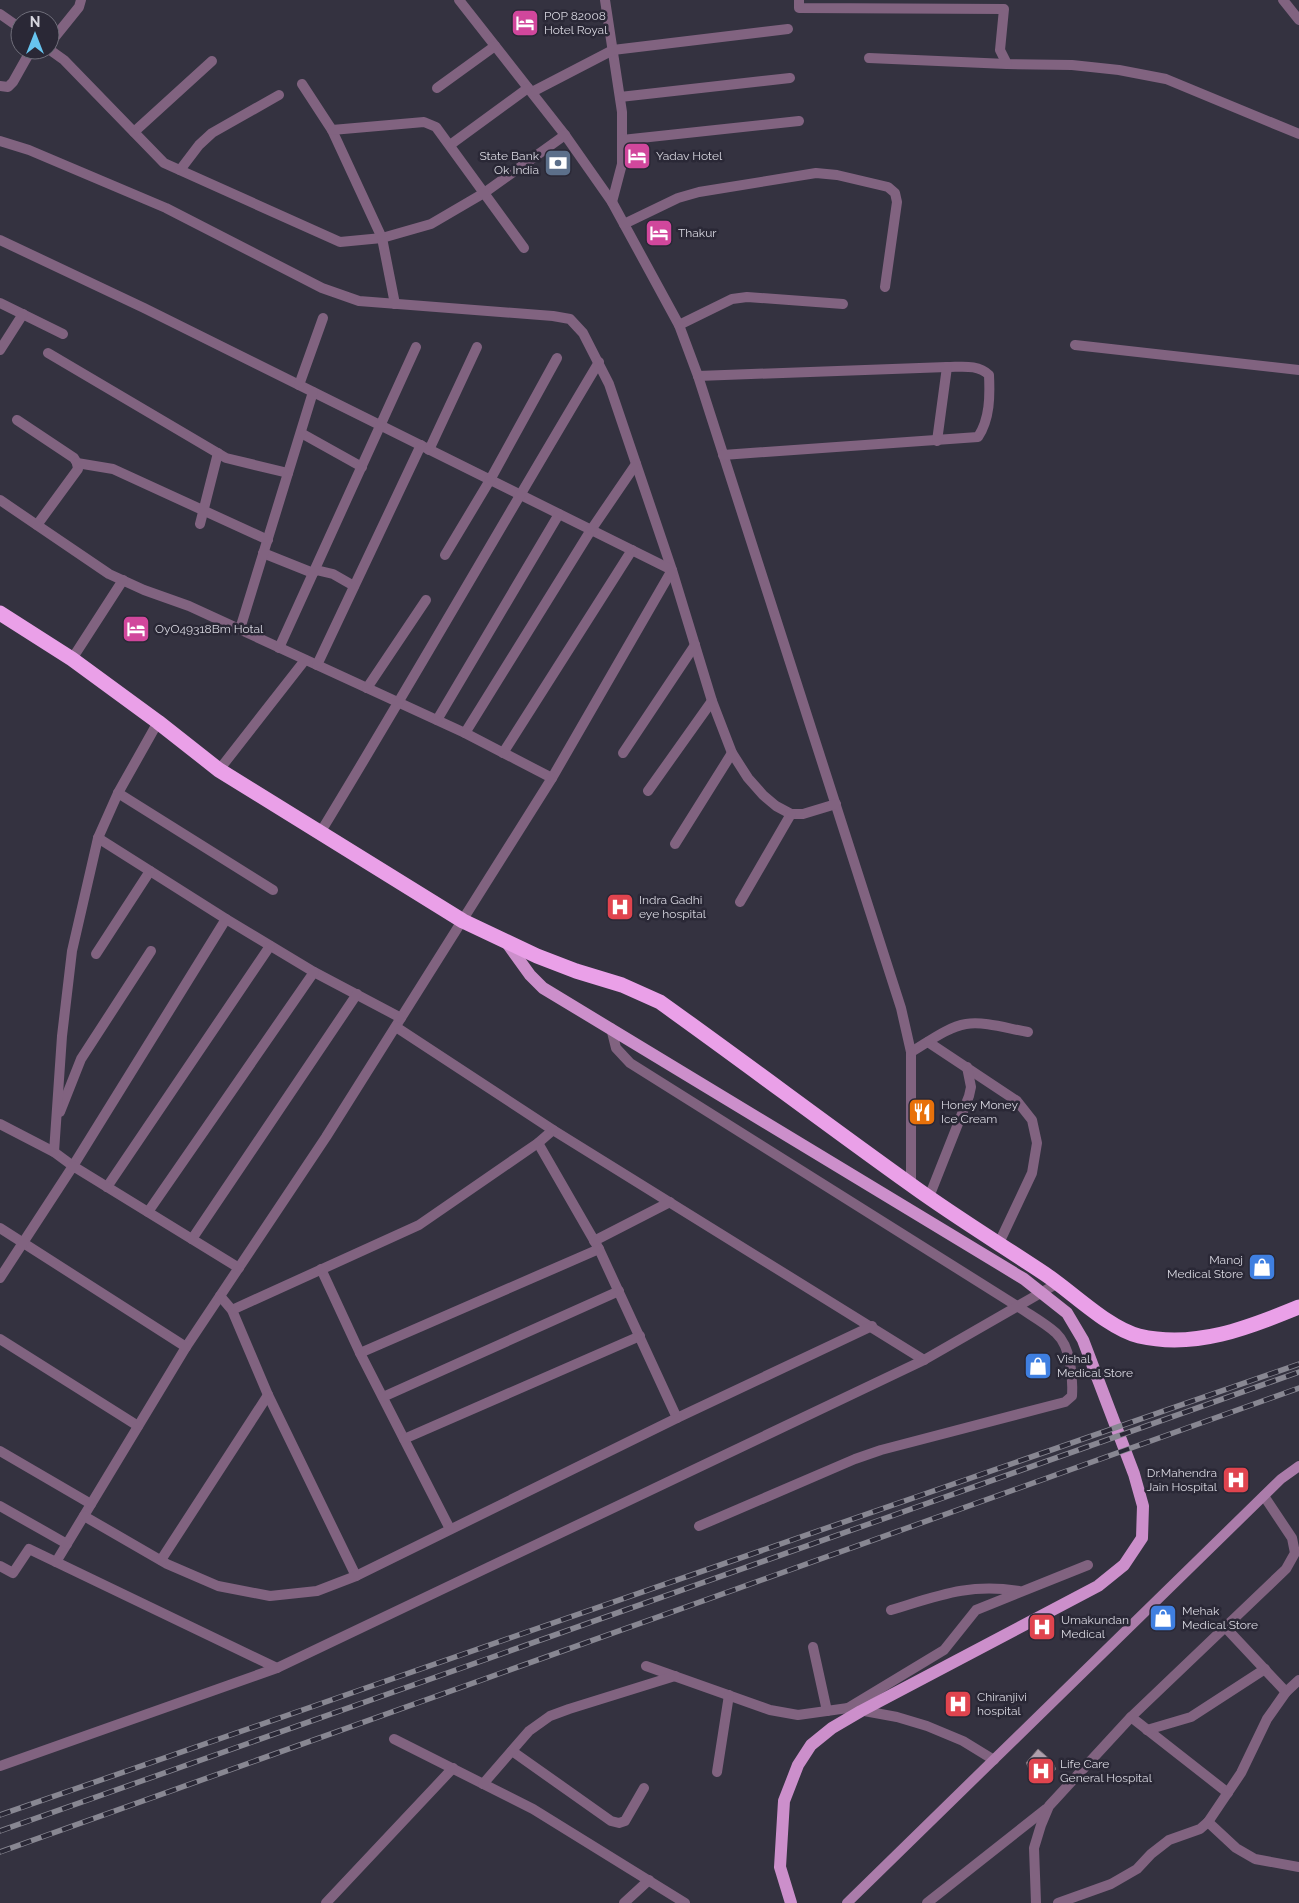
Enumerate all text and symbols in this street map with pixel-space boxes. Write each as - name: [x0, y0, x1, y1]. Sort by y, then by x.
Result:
- hotel icon: POP 82008 Hotel Royal: [510, 8, 540, 38]
- place label: POP 82008 Hotel Royal: [544, 9, 608, 37]
- north arrow: [10, 10, 60, 60]
- text: N: [30, 14, 40, 30]
- hotel icon: Yadav Hotel: [622, 141, 652, 171]
- bank icon: State Bank Ok India: [543, 148, 573, 178]
- place label: State Bank Ok India: [479, 149, 540, 177]
- place label: Yadav Hotel: [656, 149, 723, 163]
- hotel icon: Thakur: [644, 218, 674, 248]
- place label: Thakur: [678, 226, 717, 240]
- hotel icon: OyO49318Bm Hotal: [121, 614, 151, 644]
- place label: OyO49318Bm Hotal: [155, 622, 264, 636]
- hospital icon: Indra Gadhi eye hospital: [605, 892, 635, 922]
- place label: Indra Gadhi eye hospital: [639, 893, 707, 921]
- restaurant icon: Honey Money Ice Cream: [907, 1097, 937, 1127]
- place label: Honey Money Ice Cream: [941, 1098, 1018, 1126]
- shop icon: Manoj Medical Store: [1247, 1252, 1277, 1282]
- place label: Manoj Medical Store: [1167, 1253, 1243, 1281]
- shop icon: Vishal Medical Store: [1023, 1351, 1053, 1381]
- place label: Vishal Medical Store: [1057, 1352, 1133, 1380]
- hospital icon: Dr.Mahendra Jain Hospital: [1221, 1465, 1251, 1495]
- place label: Dr.Mahendra Jain Hospital: [1147, 1466, 1218, 1494]
- shop icon: Mehak Medical Store: [1148, 1603, 1178, 1633]
- place label: Mehak Medical Store: [1182, 1604, 1258, 1632]
- hospital icon: Umakundan Medical: [1027, 1612, 1057, 1642]
- place label: Umakundan Medical: [1061, 1613, 1129, 1641]
- hospital icon: Chiranjivi hospital: [943, 1689, 973, 1719]
- place label: Chiranjivi hospital: [977, 1690, 1027, 1718]
- hospital icon: Life Care General Hospital: [1026, 1756, 1056, 1786]
- place label: Life Care General Hospital: [1060, 1757, 1153, 1785]

